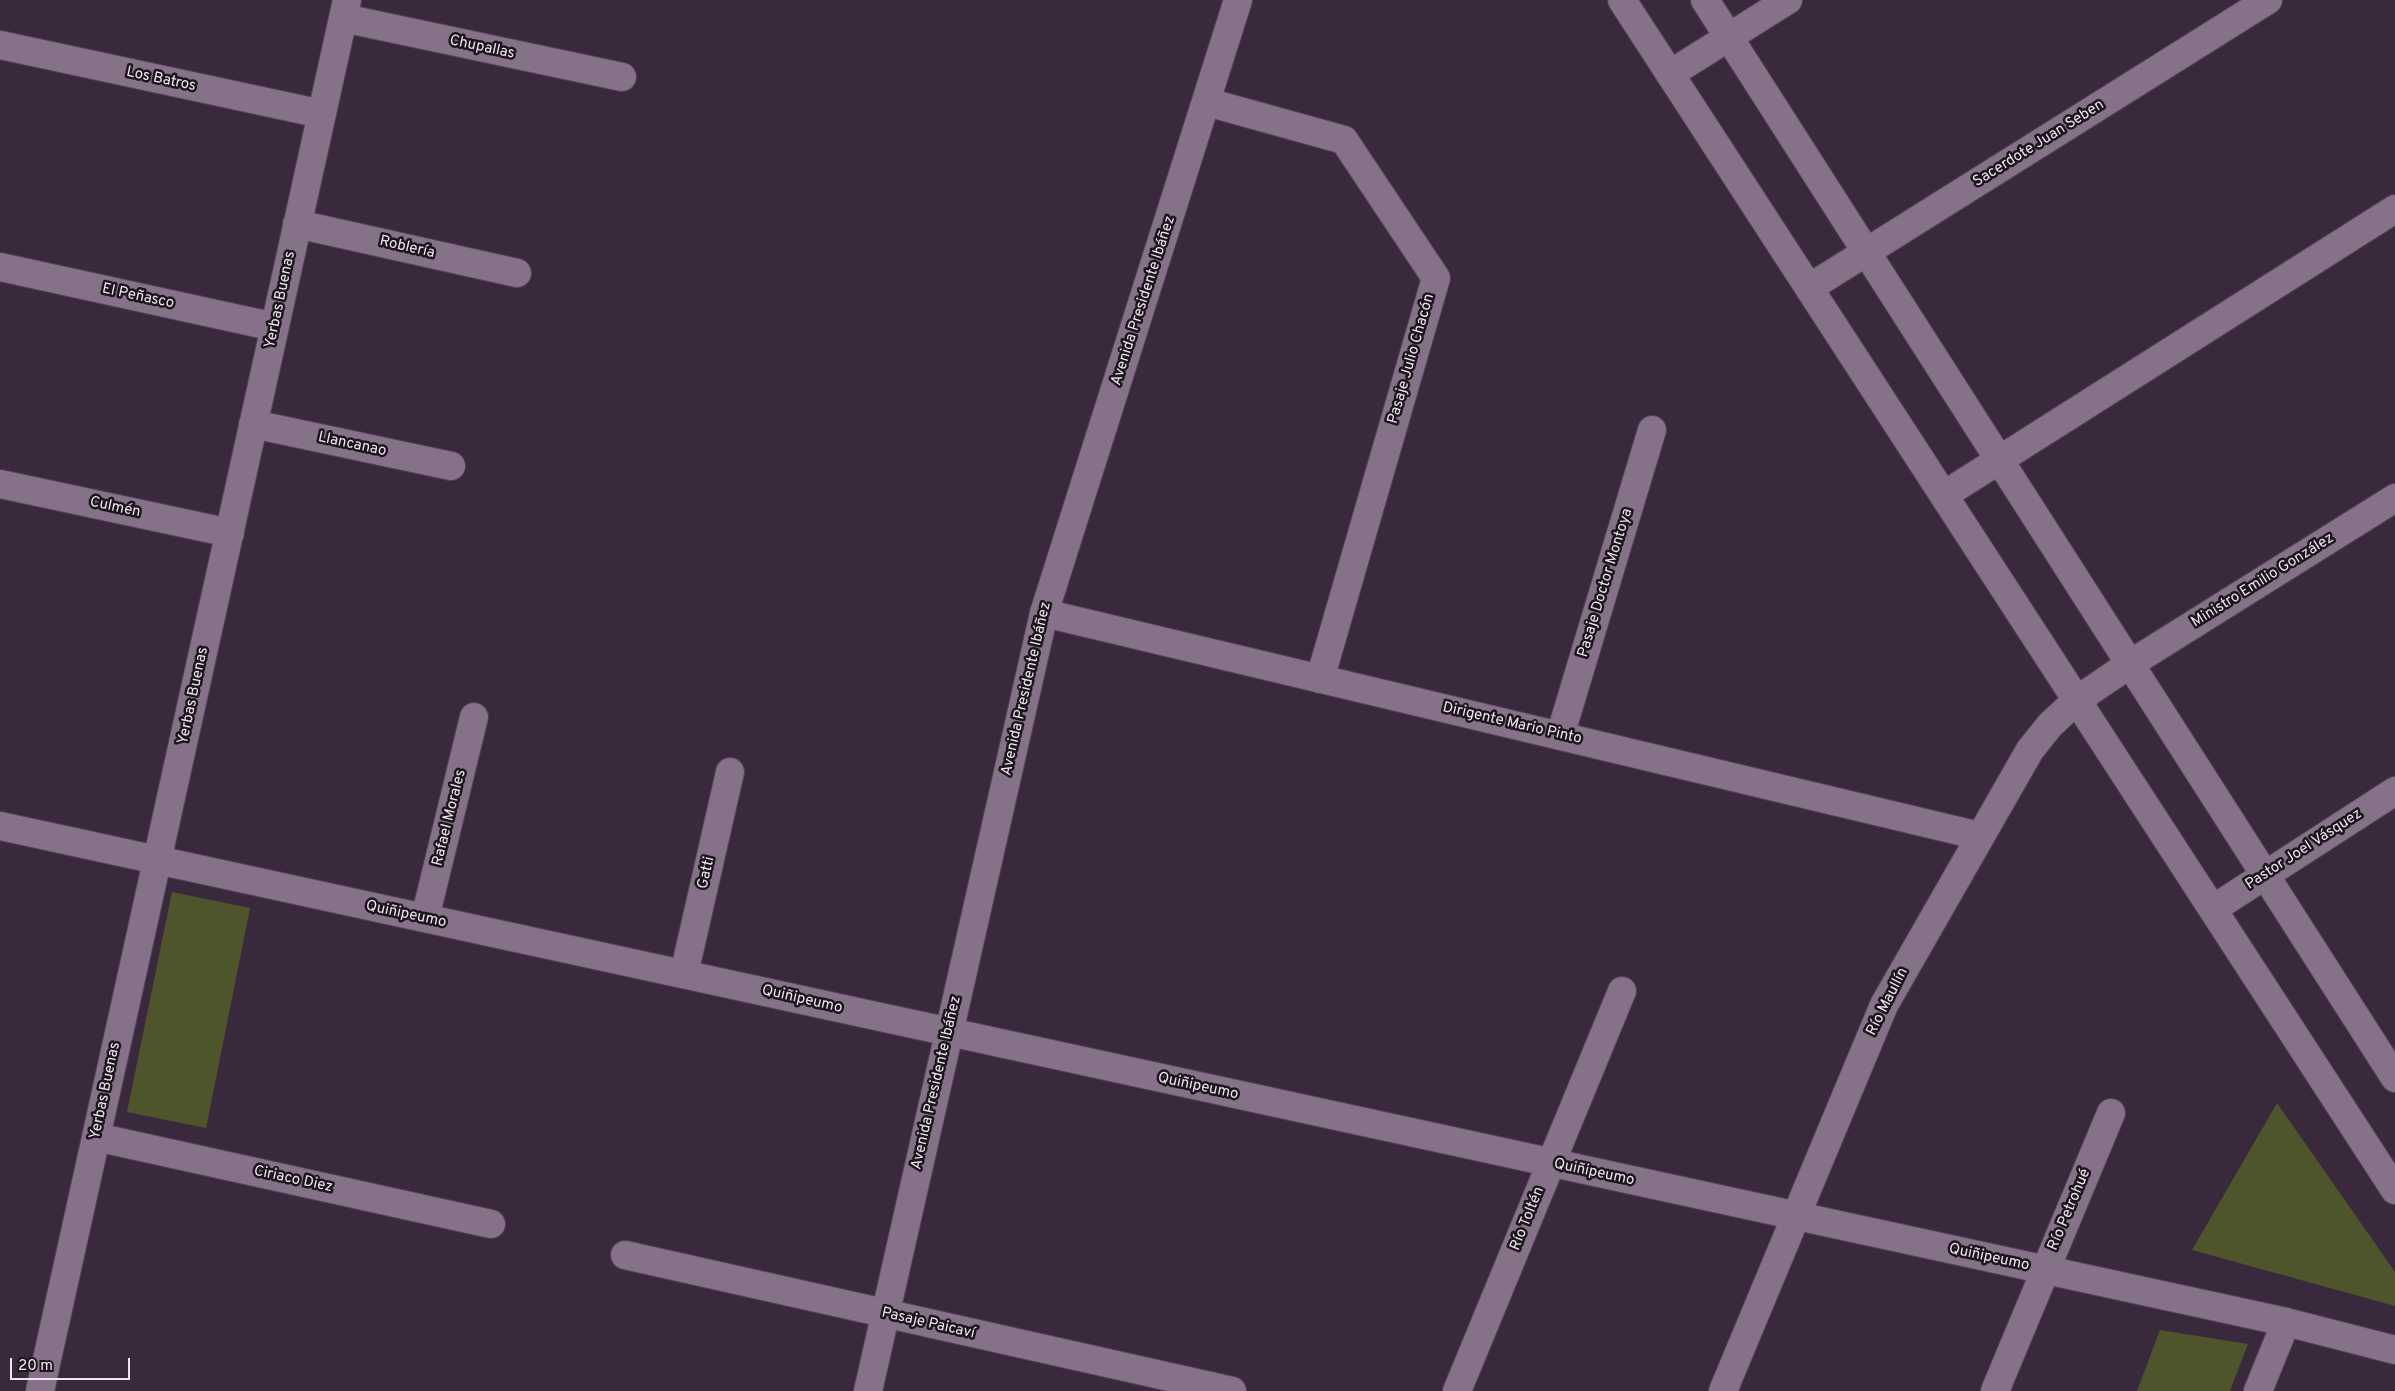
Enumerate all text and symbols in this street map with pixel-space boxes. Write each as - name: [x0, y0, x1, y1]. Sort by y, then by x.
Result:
- street label: Chupallas: [448, 32, 516, 64]
- street label: Los Batros: [125, 64, 197, 96]
- street label: Sacerdote Juan Seben: [1970, 96, 2108, 192]
- street label: Avenida Presidente Ibáñez: [1108, 214, 1180, 388]
- street label: Roblería: [378, 233, 436, 263]
- street label: Yerbas Buenas: [262, 250, 300, 350]
- street label: El Peñasco: [100, 281, 176, 313]
- street label: Pasaje Julio Chacón: [1385, 292, 1439, 426]
- street label: Llancanao: [316, 429, 388, 461]
- street label: Culmén: [88, 494, 142, 522]
- street label: Pasaje Doctor Montoya: [1575, 506, 1637, 660]
- street label: Ministro Emilio González: [2189, 530, 2337, 632]
- street label: Avenida Presidente Ibáñez: [998, 600, 1056, 778]
- street label: Yerbas Buenas: [175, 646, 213, 746]
- street label: Dirigente Mario Pinto: [1441, 699, 1583, 749]
- street label: Rafael Morales: [429, 768, 471, 868]
- street label: Pastor Joel Vásquez: [2242, 806, 2366, 894]
- street label: Gatti: [695, 855, 719, 891]
- street label: Quiñipeumo: [364, 898, 448, 932]
- street label: Río Maullín: [1863, 965, 1913, 1039]
- street label: Quiñipeumo: [760, 982, 844, 1018]
- street label: Avenida Presidente Ibáñez: [908, 994, 966, 1172]
- street label: Yerbas Buenas: [87, 1041, 125, 1141]
- street label: Quiñipeumo: [1156, 1070, 1240, 1104]
- street label: Quiñipeumo: [1552, 1156, 1636, 1190]
- street label: Ciriaco Diez: [252, 1163, 334, 1197]
- street label: Río Petrohué: [2045, 1166, 2095, 1254]
- street label: Río Toltén: [1507, 1184, 1549, 1254]
- street label: Quiñipeumo: [1947, 1241, 2031, 1275]
- street label: Pasaje Paicaví: [880, 1305, 976, 1343]
- scale bar: [12, 1348, 132, 1380]
- text: 20 m: [18, 1357, 53, 1376]

